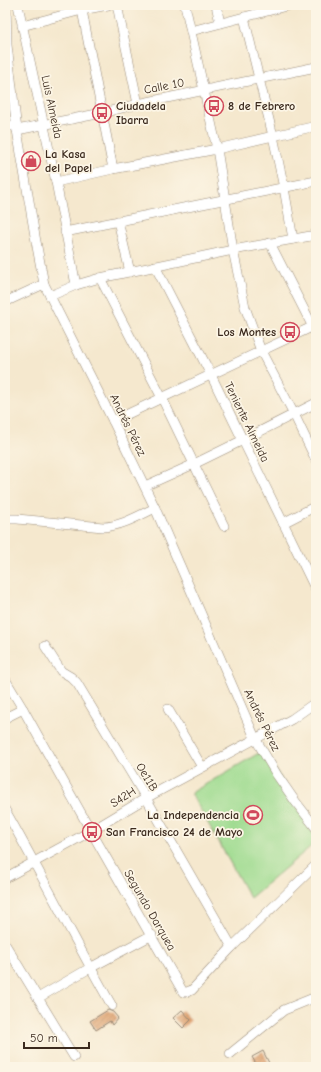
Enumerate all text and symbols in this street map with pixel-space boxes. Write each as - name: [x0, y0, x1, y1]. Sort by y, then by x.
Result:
- street label: Luis Almeida: [38, 74, 66, 140]
- street label: Calle 10: [143, 75, 185, 97]
- bus stop icon: 8 de Febrero: [203, 95, 225, 117]
- place label: Ciudadela Ibarra: [116, 99, 166, 127]
- place label: 8 de Febrero: [228, 99, 295, 113]
- bus stop icon: Ciudadela Ibarra: [91, 102, 113, 124]
- place label: La Kasa del Papel: [45, 147, 92, 175]
- shop icon: La Kasa del Papel: [20, 150, 42, 172]
- bus stop icon: Los Montes: [279, 321, 301, 343]
- place label: Los Montes: [217, 325, 276, 339]
- street label: Teniente Almeida: [222, 380, 272, 464]
- street label: Andrés Pérez: [107, 392, 149, 459]
- street label: Andrés Pérez: [241, 687, 283, 754]
- street label: Oe11B: [133, 760, 161, 794]
- street label: S42H: [108, 784, 138, 810]
- sports icon: La Independencia: [242, 804, 264, 826]
- place label: La Independencia: [147, 808, 239, 822]
- bus stop icon: San Francisco 24 de Mayo: [81, 821, 103, 843]
- place label: San Francisco 24 de Mayo: [106, 825, 242, 839]
- street label: Segundo Darquea: [121, 867, 179, 953]
- scale bar: [24, 1024, 89, 1050]
- text: 50 m: [30, 1031, 58, 1045]

